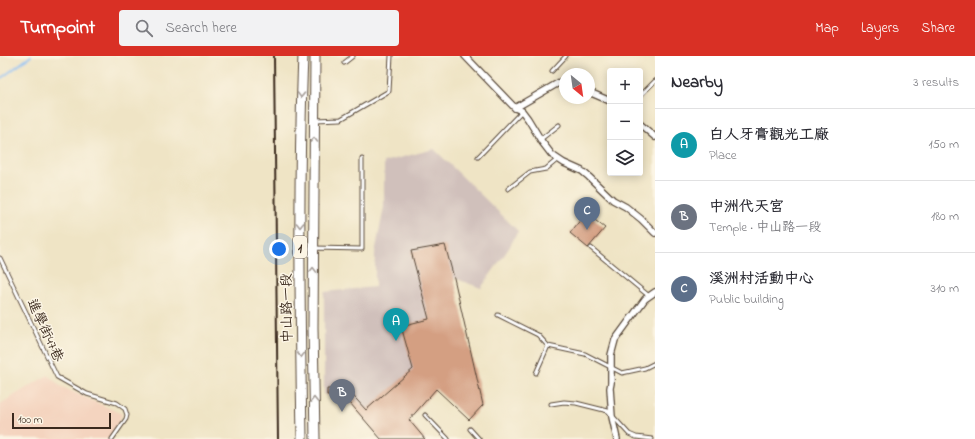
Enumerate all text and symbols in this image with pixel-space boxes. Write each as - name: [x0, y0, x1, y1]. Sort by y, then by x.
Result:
- search box: [119, 10, 399, 46]
- text: Turnpoint: [20, 15, 95, 42]
- icon: search: [133, 17, 155, 39]
- text: Search here: [165, 17, 237, 39]
- text: Map: [815, 18, 839, 39]
- text: Layers: [861, 18, 899, 39]
- text: Share: [921, 18, 955, 39]
- north arrow: [559, 68, 595, 104]
- map controls: [607, 68, 643, 176]
- button: +: [607, 68, 643, 104]
- text: Nearby: [671, 70, 723, 95]
- text: 3 results: [913, 73, 959, 92]
- one-way arrow: [297, 92, 306, 98]
- button: −: [607, 104, 643, 140]
- text: 白人牙膏觀光工廠: [709, 124, 829, 146]
- text: A: [680, 135, 688, 154]
- text: 150 m: [928, 135, 959, 154]
- one-way arrow: [310, 137, 318, 143]
- button: layers: [607, 140, 643, 176]
- text: Place: [709, 146, 737, 165]
- text: 中洲代天宮: [709, 196, 784, 218]
- pin: C: [574, 197, 600, 230]
- text: B: [680, 207, 688, 226]
- text: 180 m: [931, 207, 959, 226]
- text: Temple · 中山路一段: [709, 218, 821, 237]
- one-way arrow: [296, 222, 304, 228]
- road number: 1: [293, 236, 307, 258]
- your location: [269, 239, 289, 259]
- one-way arrow: [309, 267, 317, 273]
- text: 溪洲村活動中心: [709, 268, 814, 290]
- street label: 中山路一段: [276, 273, 299, 343]
- text: C: [680, 279, 688, 298]
- text: 310 m: [931, 279, 959, 298]
- text: Public building: [709, 290, 784, 309]
- street label: 進學街47巷: [21, 296, 69, 367]
- pin: A: [383, 308, 409, 341]
- one-way arrow: [297, 352, 305, 358]
- pin: B: [329, 379, 355, 412]
- one-way arrow: [310, 397, 318, 403]
- scale bar: [12, 411, 111, 430]
- text: 100 m: [18, 412, 42, 428]

